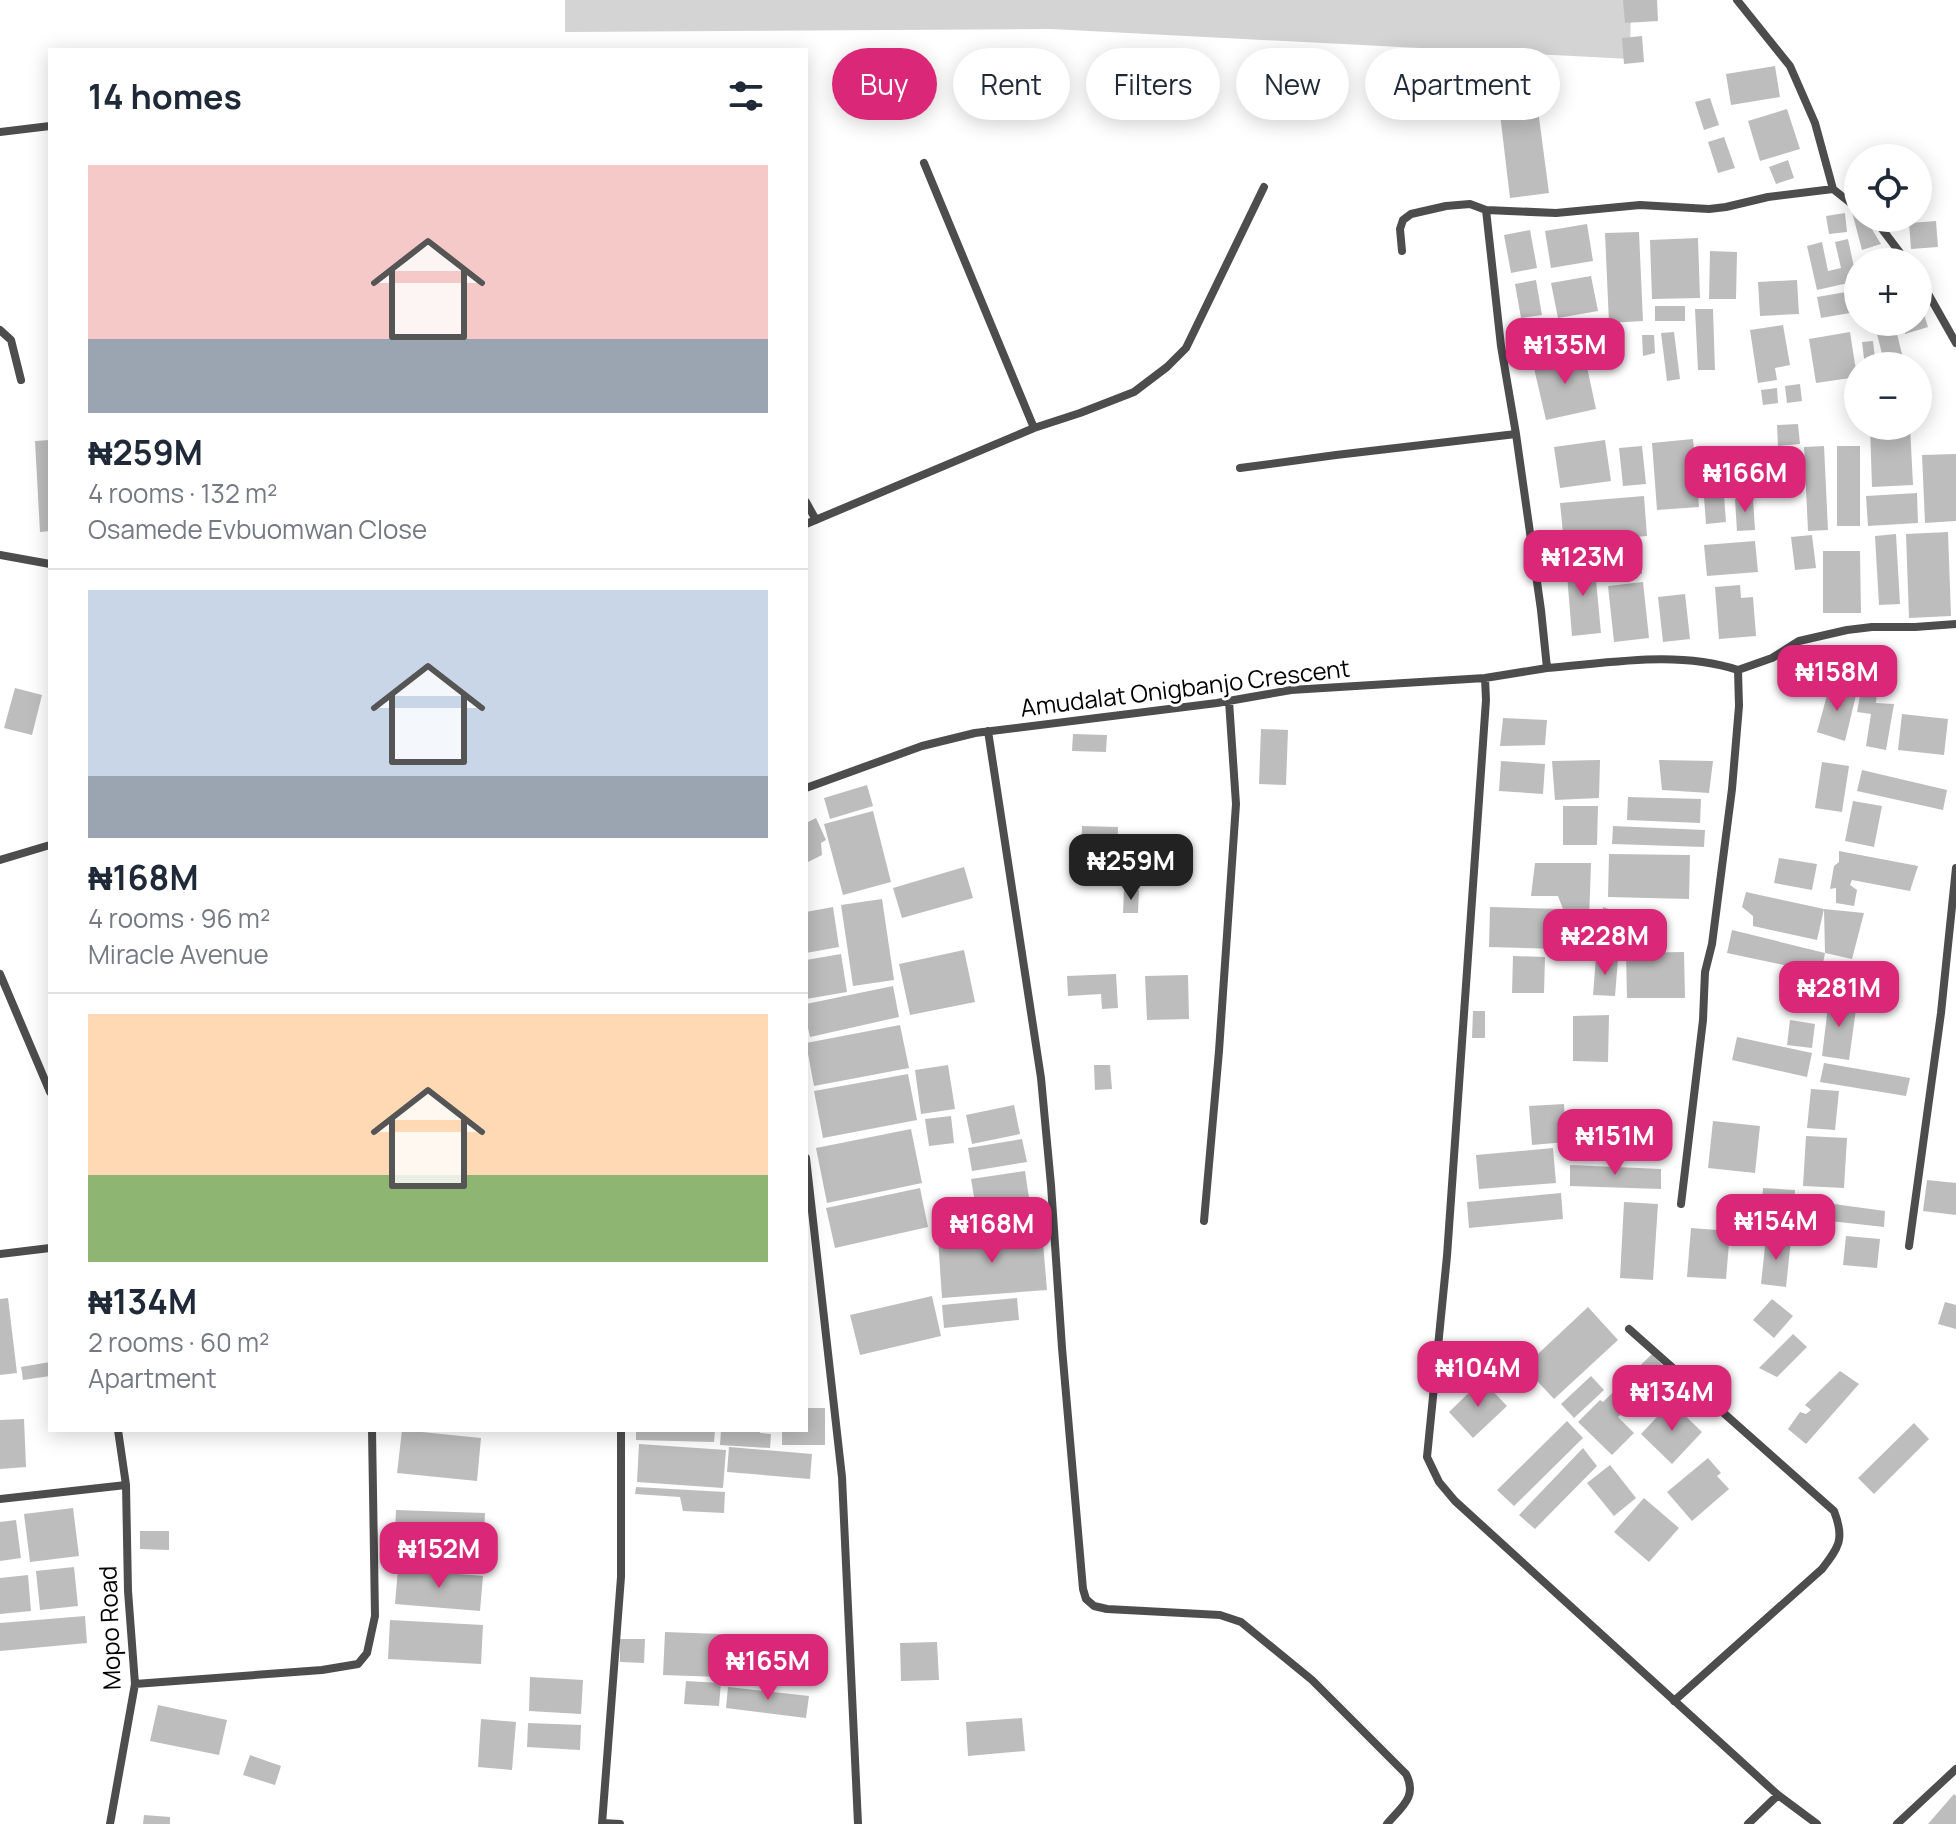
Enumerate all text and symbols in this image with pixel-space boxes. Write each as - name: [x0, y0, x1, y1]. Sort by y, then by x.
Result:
- chip: Buy: [832, 48, 937, 120]
- chip: Rent: [953, 48, 1070, 120]
- chip: Filters: [1086, 48, 1220, 120]
- chip: New: [1236, 48, 1349, 120]
- chip: Apartment: [1365, 48, 1560, 120]
- text: 14 homes: [88, 73, 242, 119]
- icon: filters: [724, 74, 768, 118]
- map controls: [1844, 144, 1932, 440]
- button: locate: [1844, 144, 1932, 232]
- icon: home: [356, 217, 500, 361]
- button: +: [1844, 248, 1932, 336]
- pin: ₦135M: [1509, 318, 1621, 386]
- text: ₦135M: [1524, 326, 1606, 362]
- button: −: [1844, 352, 1932, 440]
- text: ₦259M: [88, 429, 203, 475]
- pin: ₦166M: [1689, 446, 1801, 514]
- text: ₦166M: [1703, 454, 1787, 490]
- text: 4 rooms · 132 m²: [88, 475, 277, 511]
- text: Osamede Evbuomwan Close: [88, 511, 427, 547]
- pin: ₦123M: [1527, 530, 1639, 598]
- text: ₦123M: [1542, 538, 1625, 574]
- icon: home: [356, 642, 500, 786]
- pin: ₦158M: [1781, 645, 1893, 713]
- street label: Amudalat Onigbanjo Crescent: [1018, 650, 1352, 724]
- text: ₦158M: [1795, 653, 1879, 689]
- pin: ₦259M: [1075, 834, 1187, 902]
- text: ₦259M: [1087, 842, 1175, 878]
- text: ₦168M: [88, 854, 198, 900]
- text: 4 rooms · 96 m²: [88, 900, 270, 936]
- pin: ₦228M: [1549, 909, 1661, 977]
- text: ₦228M: [1561, 917, 1649, 953]
- text: Miracle Avenue: [88, 936, 269, 972]
- pin: ₦281M: [1783, 961, 1895, 1029]
- text: ₦281M: [1797, 969, 1881, 1005]
- icon: home: [356, 1066, 500, 1210]
- pin: ₦151M: [1559, 1109, 1671, 1177]
- text: ₦151M: [1575, 1117, 1655, 1153]
- pin: ₦154M: [1720, 1194, 1832, 1262]
- pin: ₦168M: [936, 1197, 1048, 1265]
- text: ₦154M: [1734, 1202, 1818, 1238]
- text: ₦168M: [950, 1205, 1034, 1241]
- text: ₦134M: [88, 1278, 197, 1324]
- text: 2 rooms · 60 m²: [88, 1324, 270, 1360]
- pin: ₦104M: [1422, 1341, 1534, 1409]
- text: ₦104M: [1435, 1349, 1521, 1385]
- text: Apartment: [88, 1360, 217, 1396]
- pin: ₦134M: [1616, 1365, 1728, 1433]
- text: ₦134M: [1630, 1373, 1714, 1409]
- pin: ₦152M: [383, 1522, 495, 1590]
- text: ₦152M: [398, 1530, 480, 1566]
- street label: Mopo Road: [90, 1565, 128, 1691]
- pin: ₦165M: [712, 1634, 824, 1702]
- text: ₦165M: [726, 1642, 810, 1678]

